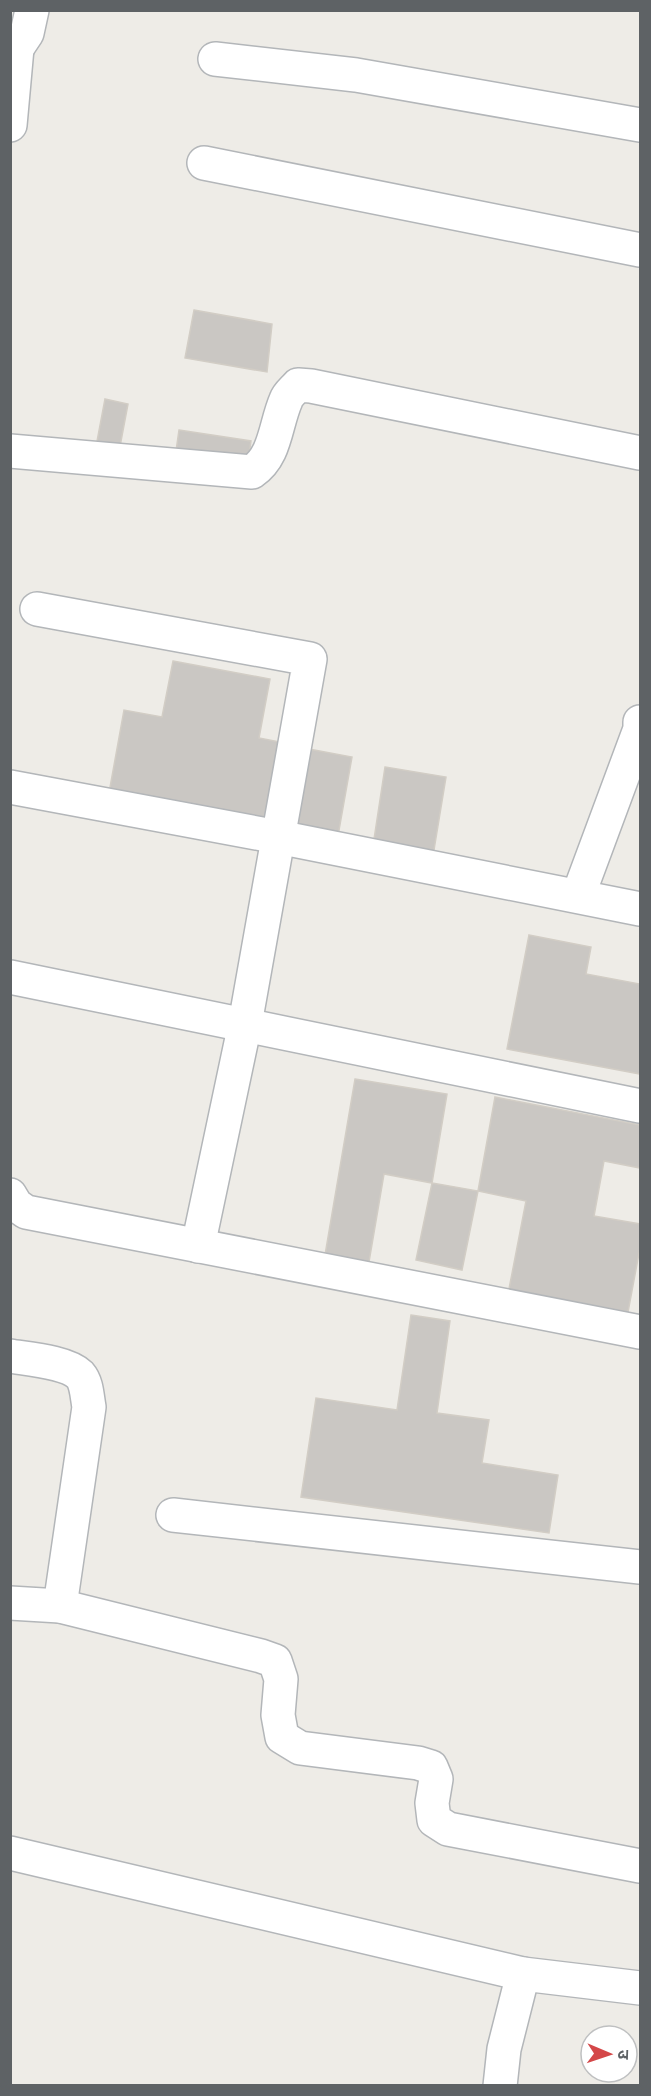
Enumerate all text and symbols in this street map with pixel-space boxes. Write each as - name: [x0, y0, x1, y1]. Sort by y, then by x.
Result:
- north arrow: [579, 2024, 639, 2084]
- text: उ: [615, 2050, 634, 2060]

